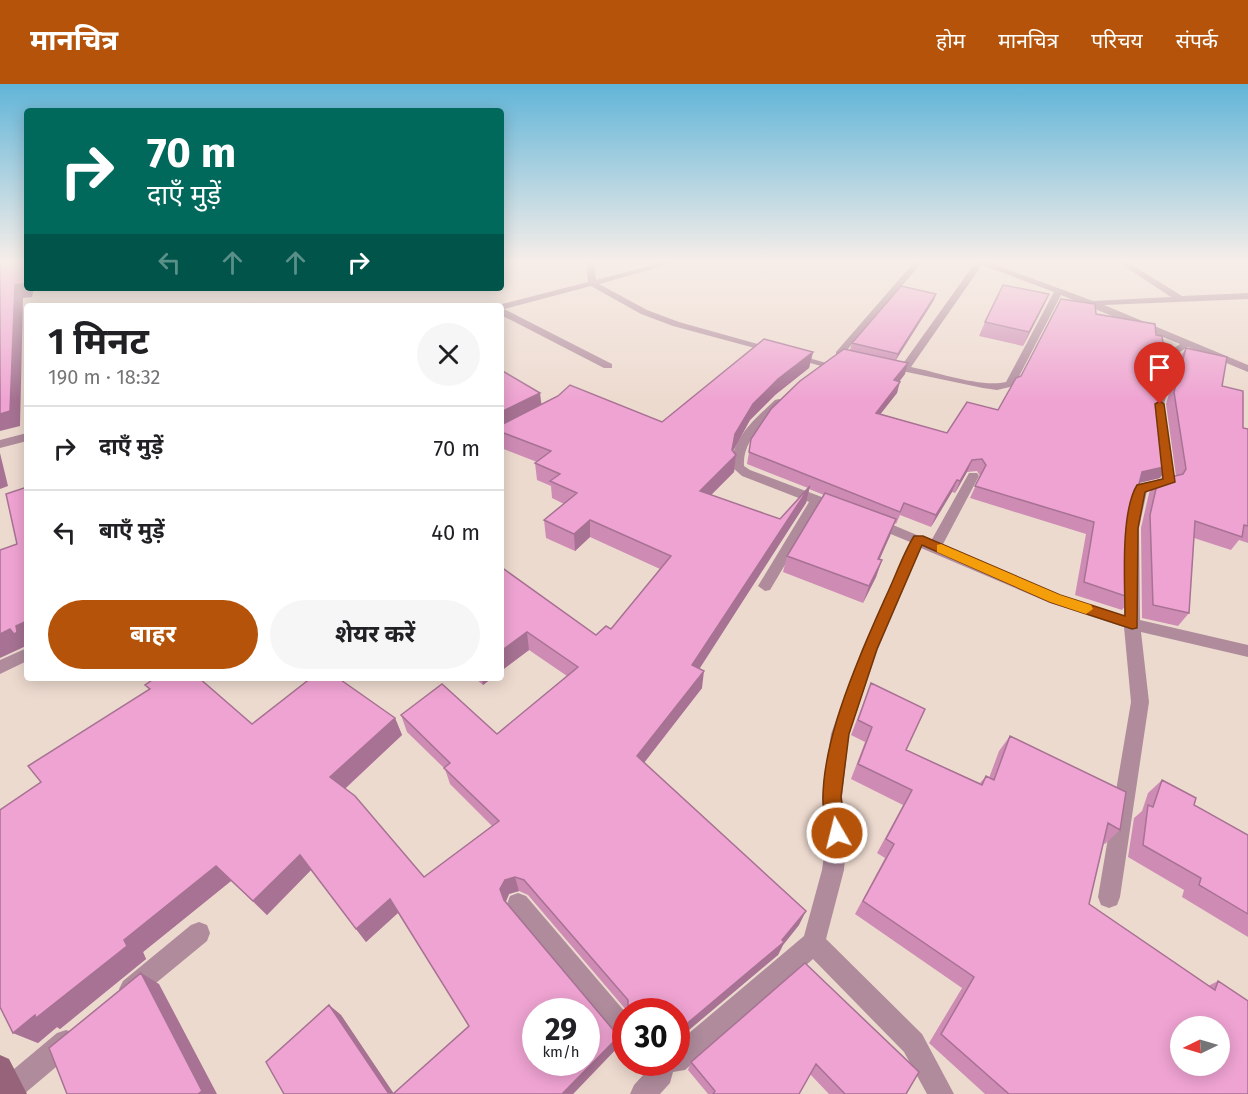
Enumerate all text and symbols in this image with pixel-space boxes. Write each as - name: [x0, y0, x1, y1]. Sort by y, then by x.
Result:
- text: मानचित्र: [30, 24, 118, 57]
- text: होम: [936, 28, 965, 54]
- text: मानचित्र: [998, 28, 1058, 54]
- text: परिचय: [1091, 28, 1143, 54]
- text: संपर्क: [1176, 28, 1218, 54]
- text: 70 m: [147, 128, 236, 178]
- icon: right: [48, 132, 126, 210]
- text: दाएँ मुड़ें: [147, 179, 221, 211]
- icon: left: [153, 246, 186, 279]
- icon: ahead: [216, 246, 249, 279]
- icon: ahead: [279, 246, 312, 279]
- icon: right: [342, 246, 375, 279]
- text: 1 मिनट: [48, 320, 149, 364]
- button: close: [417, 323, 480, 386]
- pin: [1134, 342, 1185, 404]
- icon: arrive: [1143, 351, 1176, 384]
- text: 190 m · 18:32: [48, 365, 161, 389]
- icon: right: [48, 432, 81, 465]
- text: दाएँ मुड़ें: [99, 433, 163, 460]
- text: 70 m: [434, 435, 480, 462]
- icon: left: [48, 516, 81, 549]
- text: बाएँ मुड़ें: [99, 517, 165, 544]
- text: 40 m: [431, 519, 480, 546]
- button: बाहर: [48, 600, 258, 669]
- button: शेयर करें: [270, 600, 480, 669]
- position arrow: [805, 801, 869, 865]
- speed limit sign: 30: [612, 998, 690, 1076]
- text: 29: [545, 1012, 577, 1048]
- north arrow: [1170, 1016, 1230, 1076]
- map controls: [1170, 1016, 1230, 1076]
- text: km/h: [542, 1043, 580, 1061]

